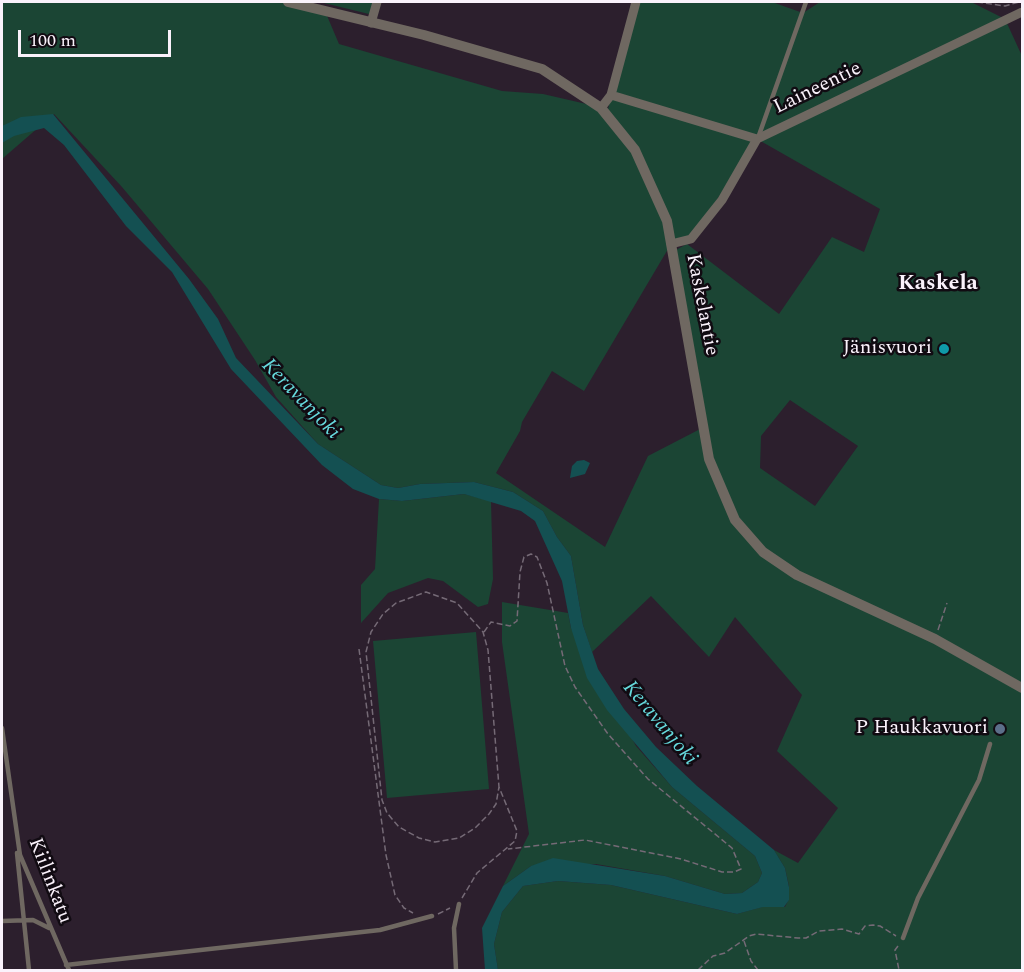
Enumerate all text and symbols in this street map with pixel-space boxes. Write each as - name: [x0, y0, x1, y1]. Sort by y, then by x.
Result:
- scale bar: [21, 18, 174, 56]
- text: 100 m: [29, 27, 76, 54]
- street label: Laineentie: [770, 58, 866, 120]
- street label: Kaskelantie: [679, 252, 723, 358]
- district label: Kaskela: [898, 272, 978, 298]
- place label: Jänisvuori: [843, 337, 932, 361]
- marker: Jänisvuori: [937, 342, 951, 356]
- water label: Keravanjoki: [255, 354, 345, 446]
- water label: Keravanjoki: [616, 676, 702, 772]
- place label: P Haukkavuori: [856, 717, 988, 741]
- marker: P Haukkavuori: [993, 722, 1007, 736]
- street label: Kiilinkatu: [22, 835, 76, 927]

